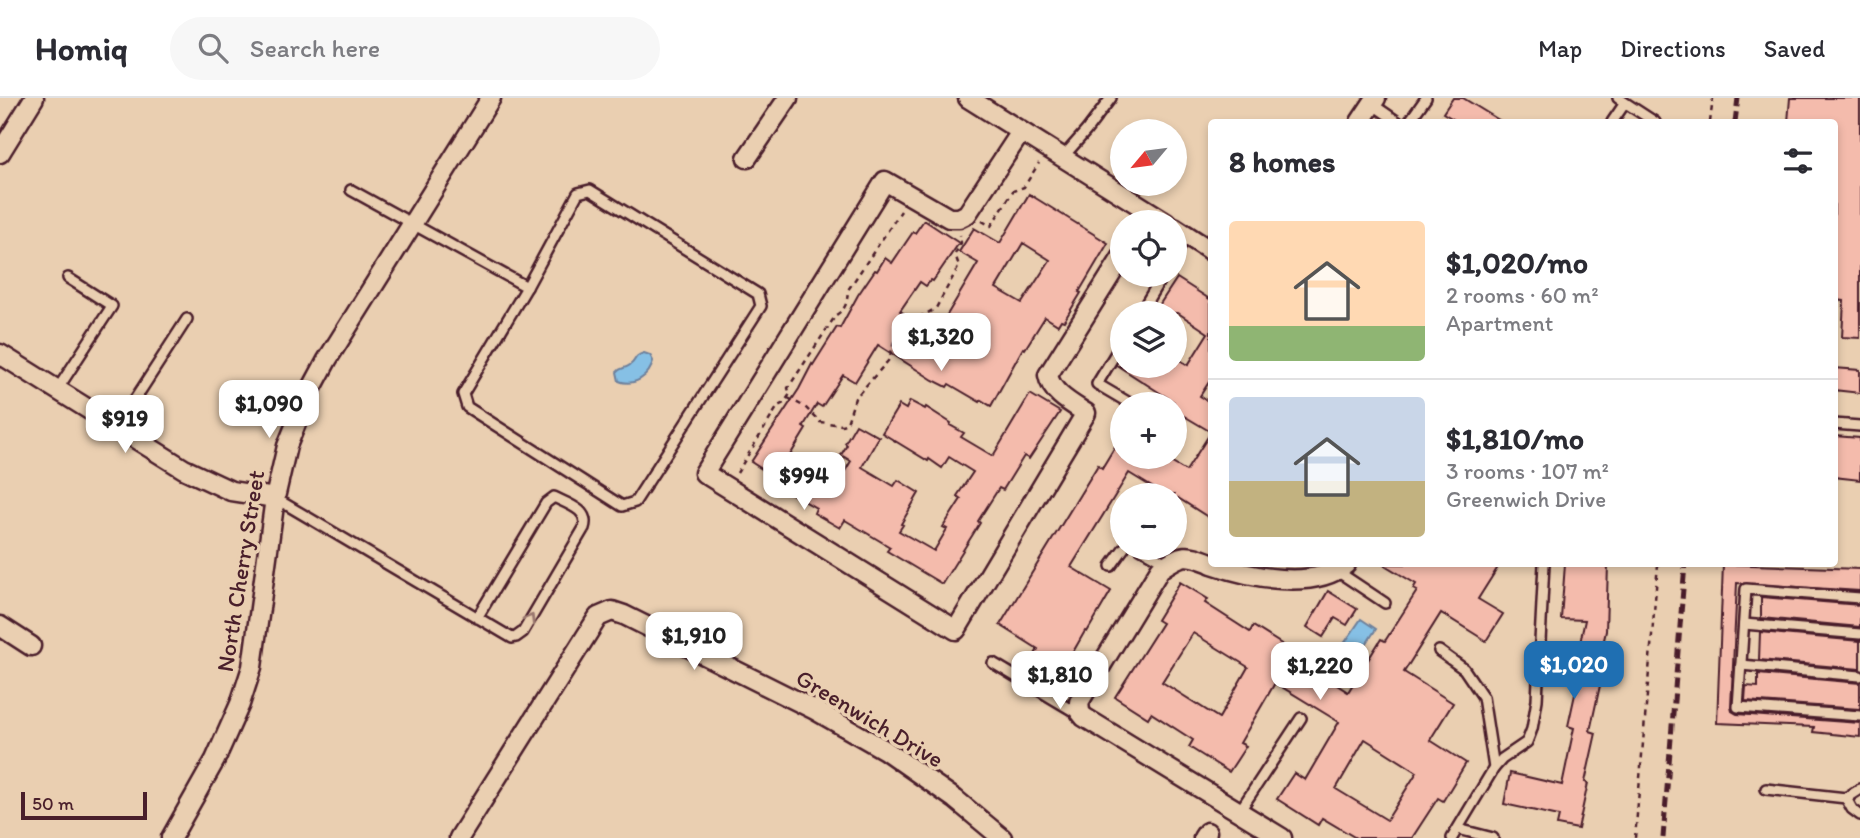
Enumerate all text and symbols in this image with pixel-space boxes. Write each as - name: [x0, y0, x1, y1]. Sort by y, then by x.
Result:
- search box: [170, 17, 660, 80]
- text: Homiq: [35, 29, 128, 68]
- icon: search: [194, 29, 232, 67]
- text: Search here: [250, 32, 380, 64]
- text: Map: [1538, 34, 1582, 63]
- text: Directions: [1620, 34, 1726, 63]
- text: Saved: [1764, 34, 1825, 63]
- north arrow: [1110, 119, 1186, 196]
- map controls: [1110, 119, 1187, 560]
- icon: filters: [1779, 142, 1817, 180]
- text: 8 homes: [1229, 143, 1336, 180]
- button: locate: [1110, 210, 1187, 287]
- text: $1,020/mo: [1446, 244, 1588, 281]
- icon: home: [1285, 249, 1369, 333]
- text: 2 rooms · 60 m²: [1446, 281, 1599, 309]
- button: layers: [1110, 301, 1187, 378]
- text: Apartment: [1446, 309, 1553, 337]
- pin: $1,320: [884, 314, 998, 373]
- text: $1,320: [908, 322, 974, 350]
- pin: $1,090: [212, 380, 326, 440]
- text: $1,090: [235, 389, 303, 417]
- button: +: [1110, 392, 1187, 469]
- pin: $919: [84, 396, 166, 455]
- text: $919: [102, 404, 148, 432]
- text: $1,810/mo: [1446, 420, 1584, 457]
- icon: home: [1285, 425, 1369, 509]
- pin: $994: [763, 452, 845, 512]
- text: 3 rooms · 107 m²: [1446, 457, 1609, 485]
- text: $994: [779, 461, 829, 489]
- street label: North Cherry Street: [210, 468, 270, 674]
- button: −: [1110, 483, 1187, 560]
- text: Greenwich Drive: [1446, 485, 1606, 513]
- pin: $1,910: [637, 612, 751, 672]
- one-way arrow: [522, 614, 535, 627]
- text: $1,910: [662, 621, 726, 649]
- pin: $1,220: [1263, 642, 1377, 702]
- pin: $1,020: [1517, 642, 1631, 701]
- text: $1,020: [1540, 650, 1608, 678]
- text: $1,220: [1287, 651, 1353, 679]
- pin: $1,810: [1003, 652, 1117, 711]
- text: $1,810: [1027, 660, 1093, 688]
- street label: Greenwich Drive: [791, 663, 949, 773]
- scale bar: [21, 789, 147, 821]
- text: 50 m: [32, 792, 74, 815]

